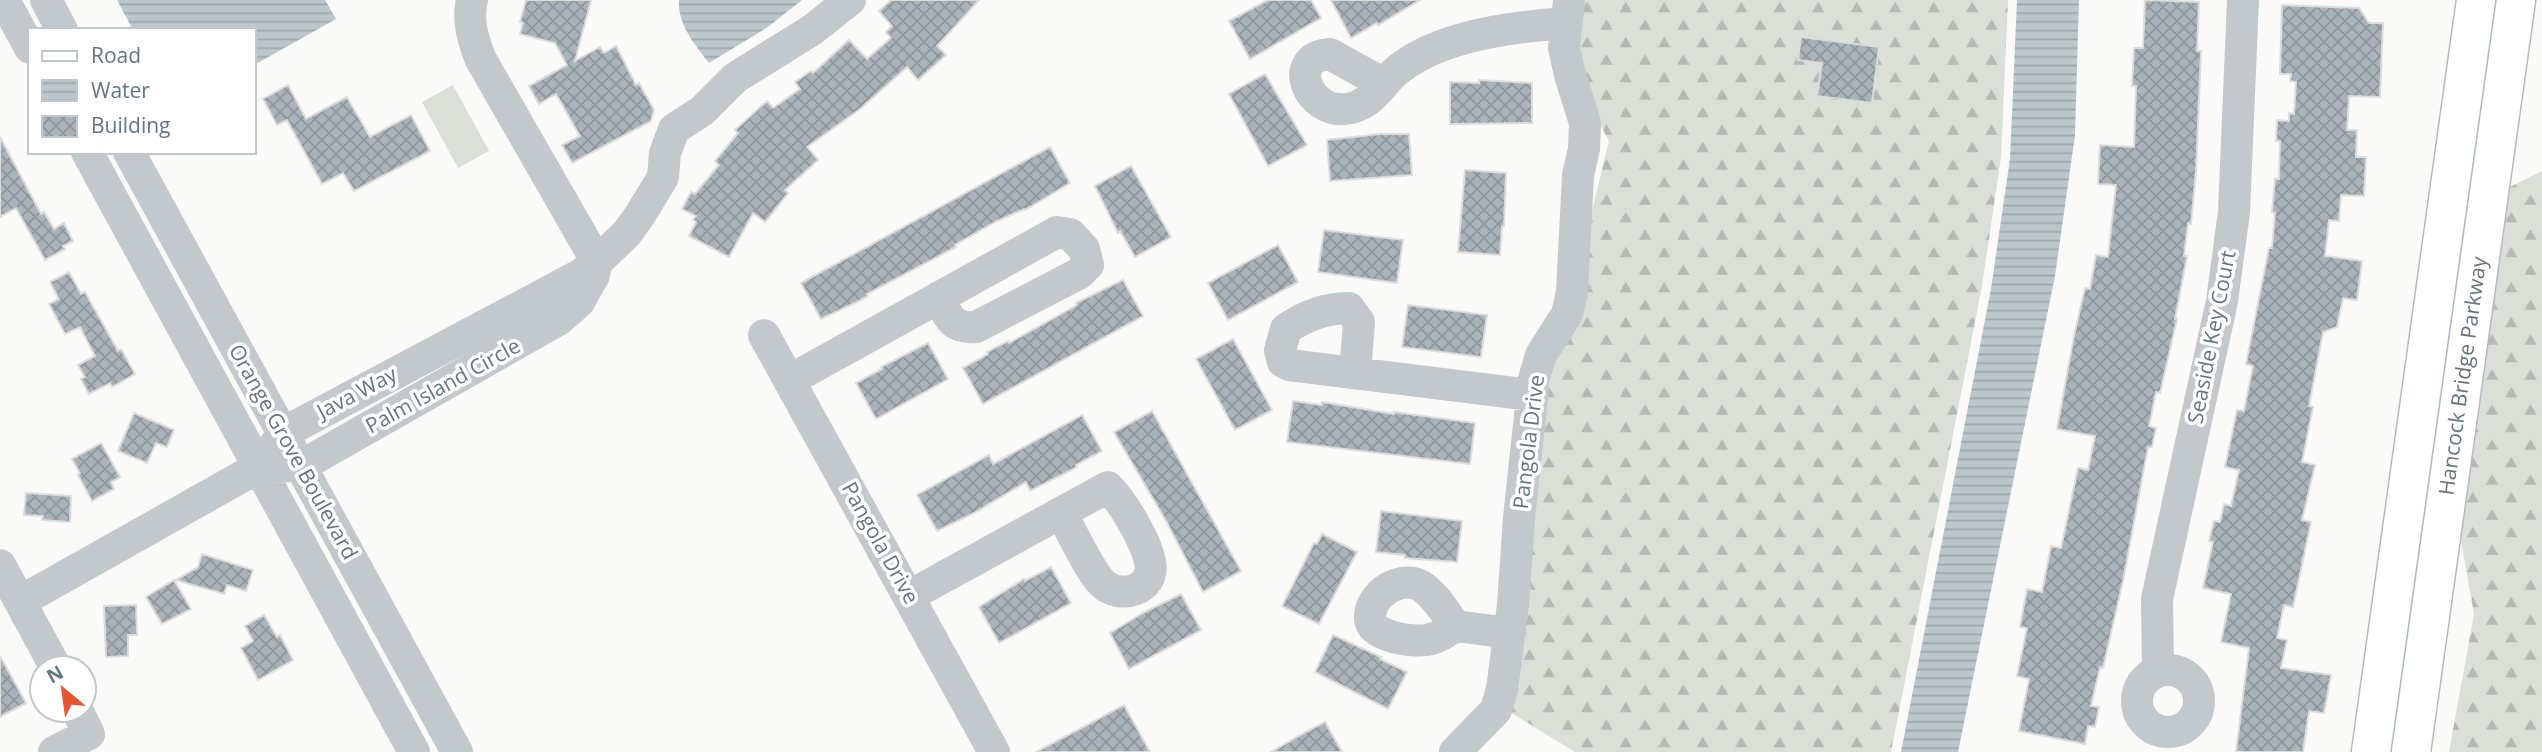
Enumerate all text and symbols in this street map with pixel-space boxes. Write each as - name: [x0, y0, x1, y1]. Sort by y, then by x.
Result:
- legend: [28, 28, 256, 154]
- text: Road: [91, 41, 141, 69]
- text: Water: [91, 76, 150, 104]
- text: Building: [91, 111, 170, 139]
- street label: Seaside Key Court: [2181, 248, 2242, 426]
- street label: Hancock Bridge Parkway: [2431, 254, 2493, 497]
- street label: Palm Island Circle: [360, 331, 525, 439]
- street label: Orange Grove Boulevard: [223, 339, 365, 564]
- street label: Java Way: [310, 359, 402, 426]
- street label: Pangola Drive: [1506, 373, 1550, 511]
- street label: Pangola Drive: [836, 477, 926, 608]
- north arrow: [28, 654, 98, 724]
- text: N: [42, 659, 68, 689]

